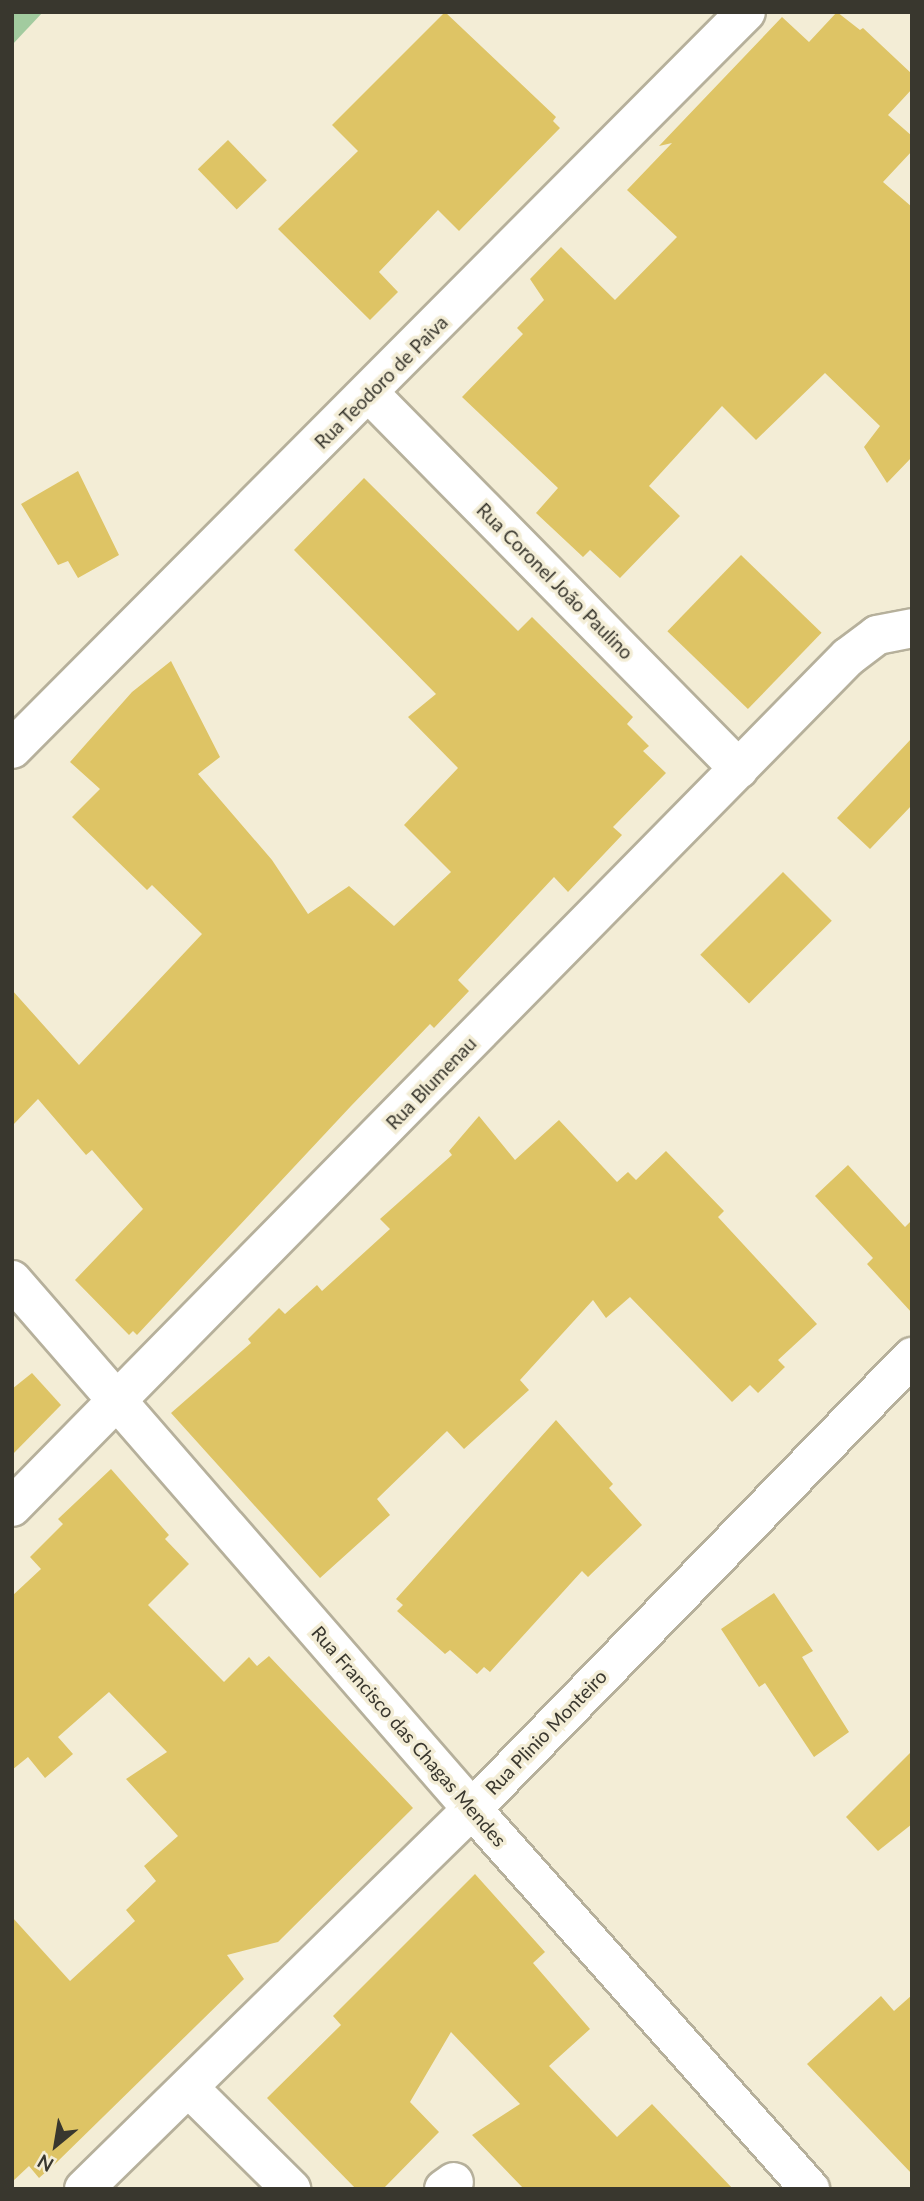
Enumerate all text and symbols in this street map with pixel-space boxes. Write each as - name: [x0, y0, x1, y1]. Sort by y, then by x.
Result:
- street label: Rua Teodoro de Paiva: [310, 311, 452, 453]
- street label: Rua Coronel João Paulino: [472, 498, 638, 664]
- street label: Rua Blumenau: [381, 1032, 481, 1134]
- street label: Rua Francisco das Chagas Mendes: [307, 1621, 511, 1851]
- street label: Rua Plinio Monteiro: [481, 1665, 611, 1799]
- north arrow: [21, 2110, 91, 2180]
- text: N: [33, 2150, 57, 2177]

